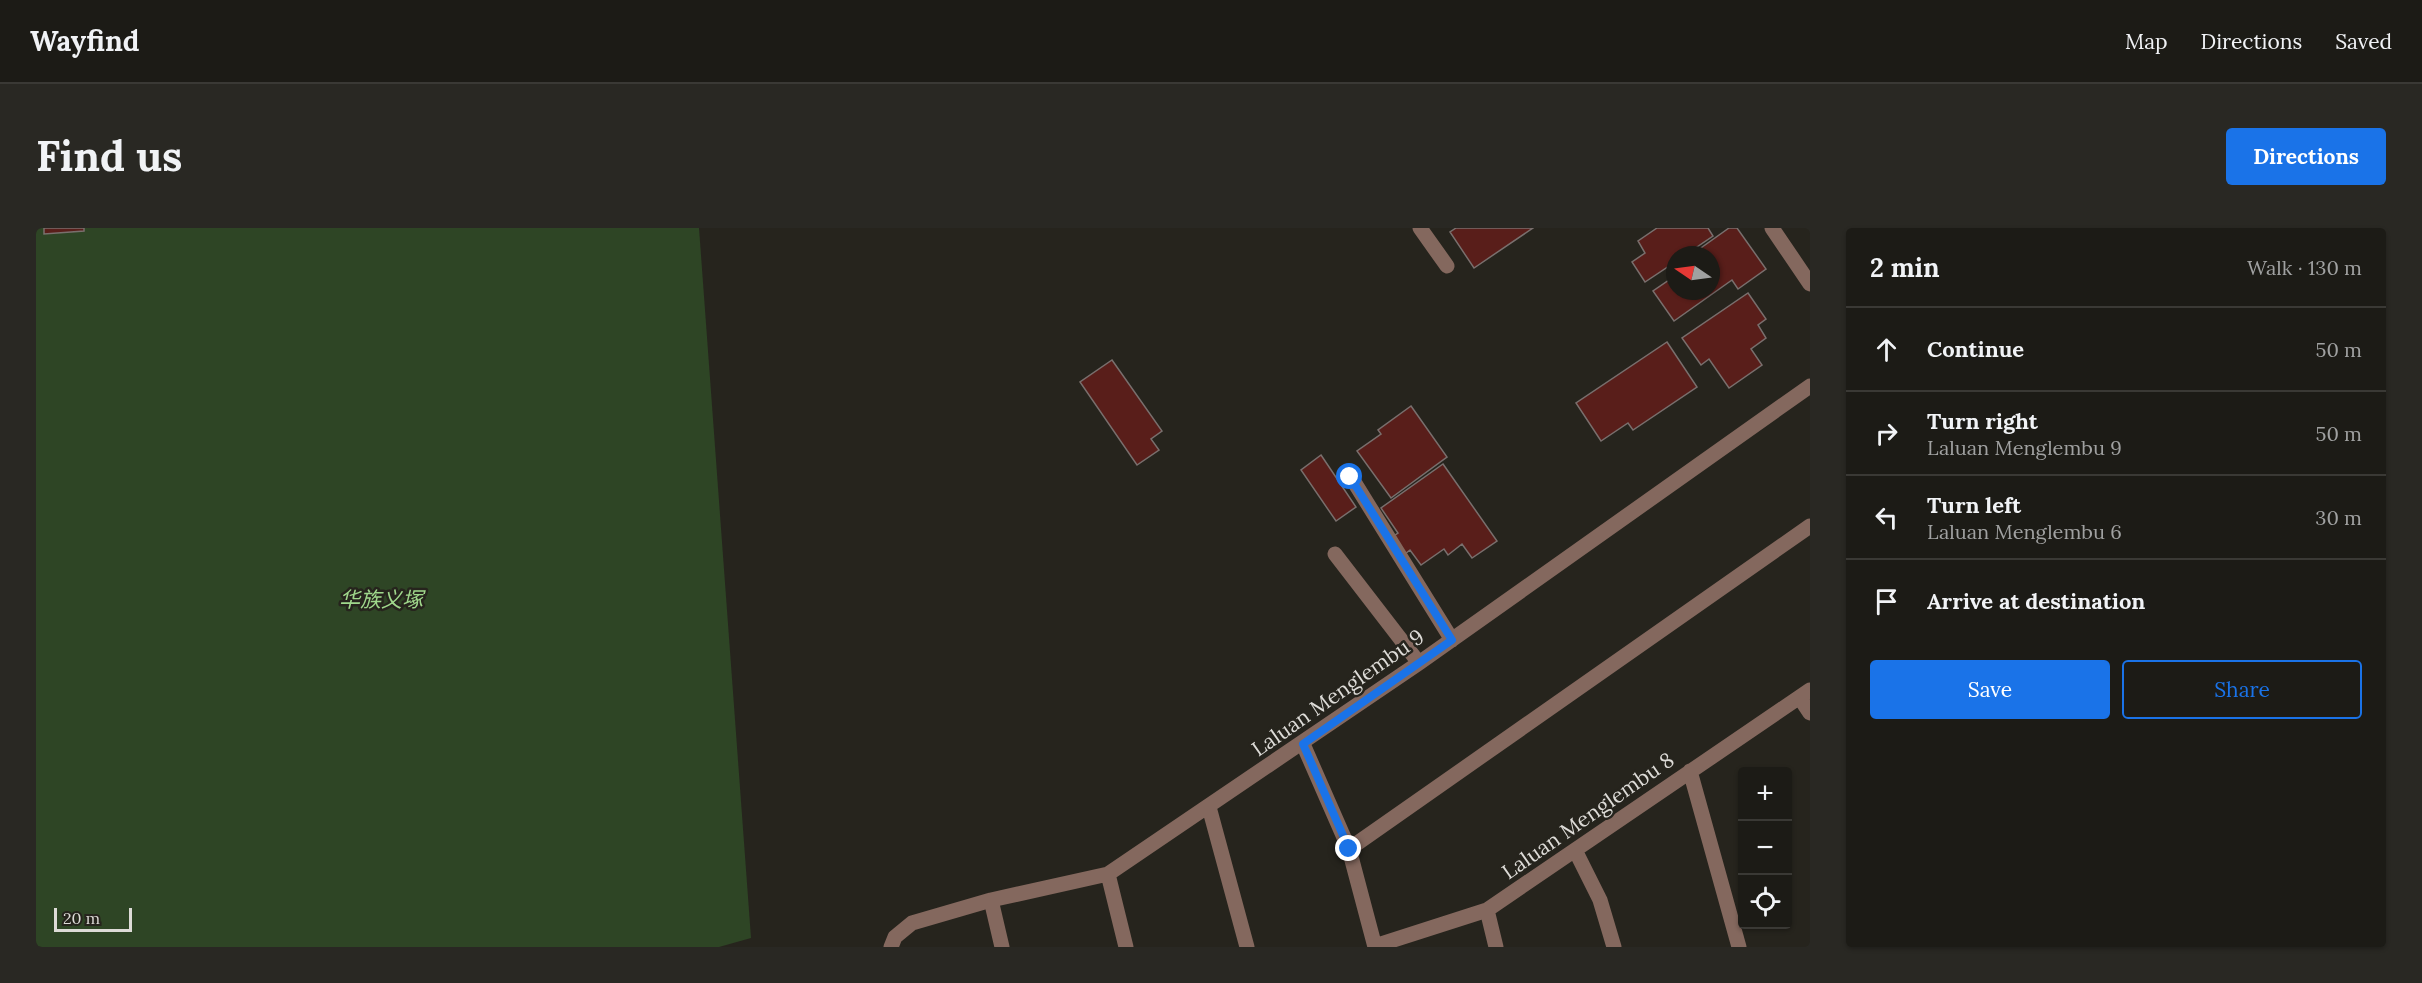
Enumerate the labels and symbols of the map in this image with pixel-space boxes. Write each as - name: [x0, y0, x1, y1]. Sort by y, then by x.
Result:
- north arrow: [1666, 246, 1720, 300]
- route start: [1336, 463, 1362, 489]
- park label: 华族义塚: [339, 586, 426, 613]
- street label: Laluan Menglembu 9: [1246, 623, 1429, 762]
- street label: Laluan Menglembu 8: [1496, 746, 1679, 885]
- route end: [1335, 835, 1361, 861]
- scale bar: [54, 905, 132, 932]

